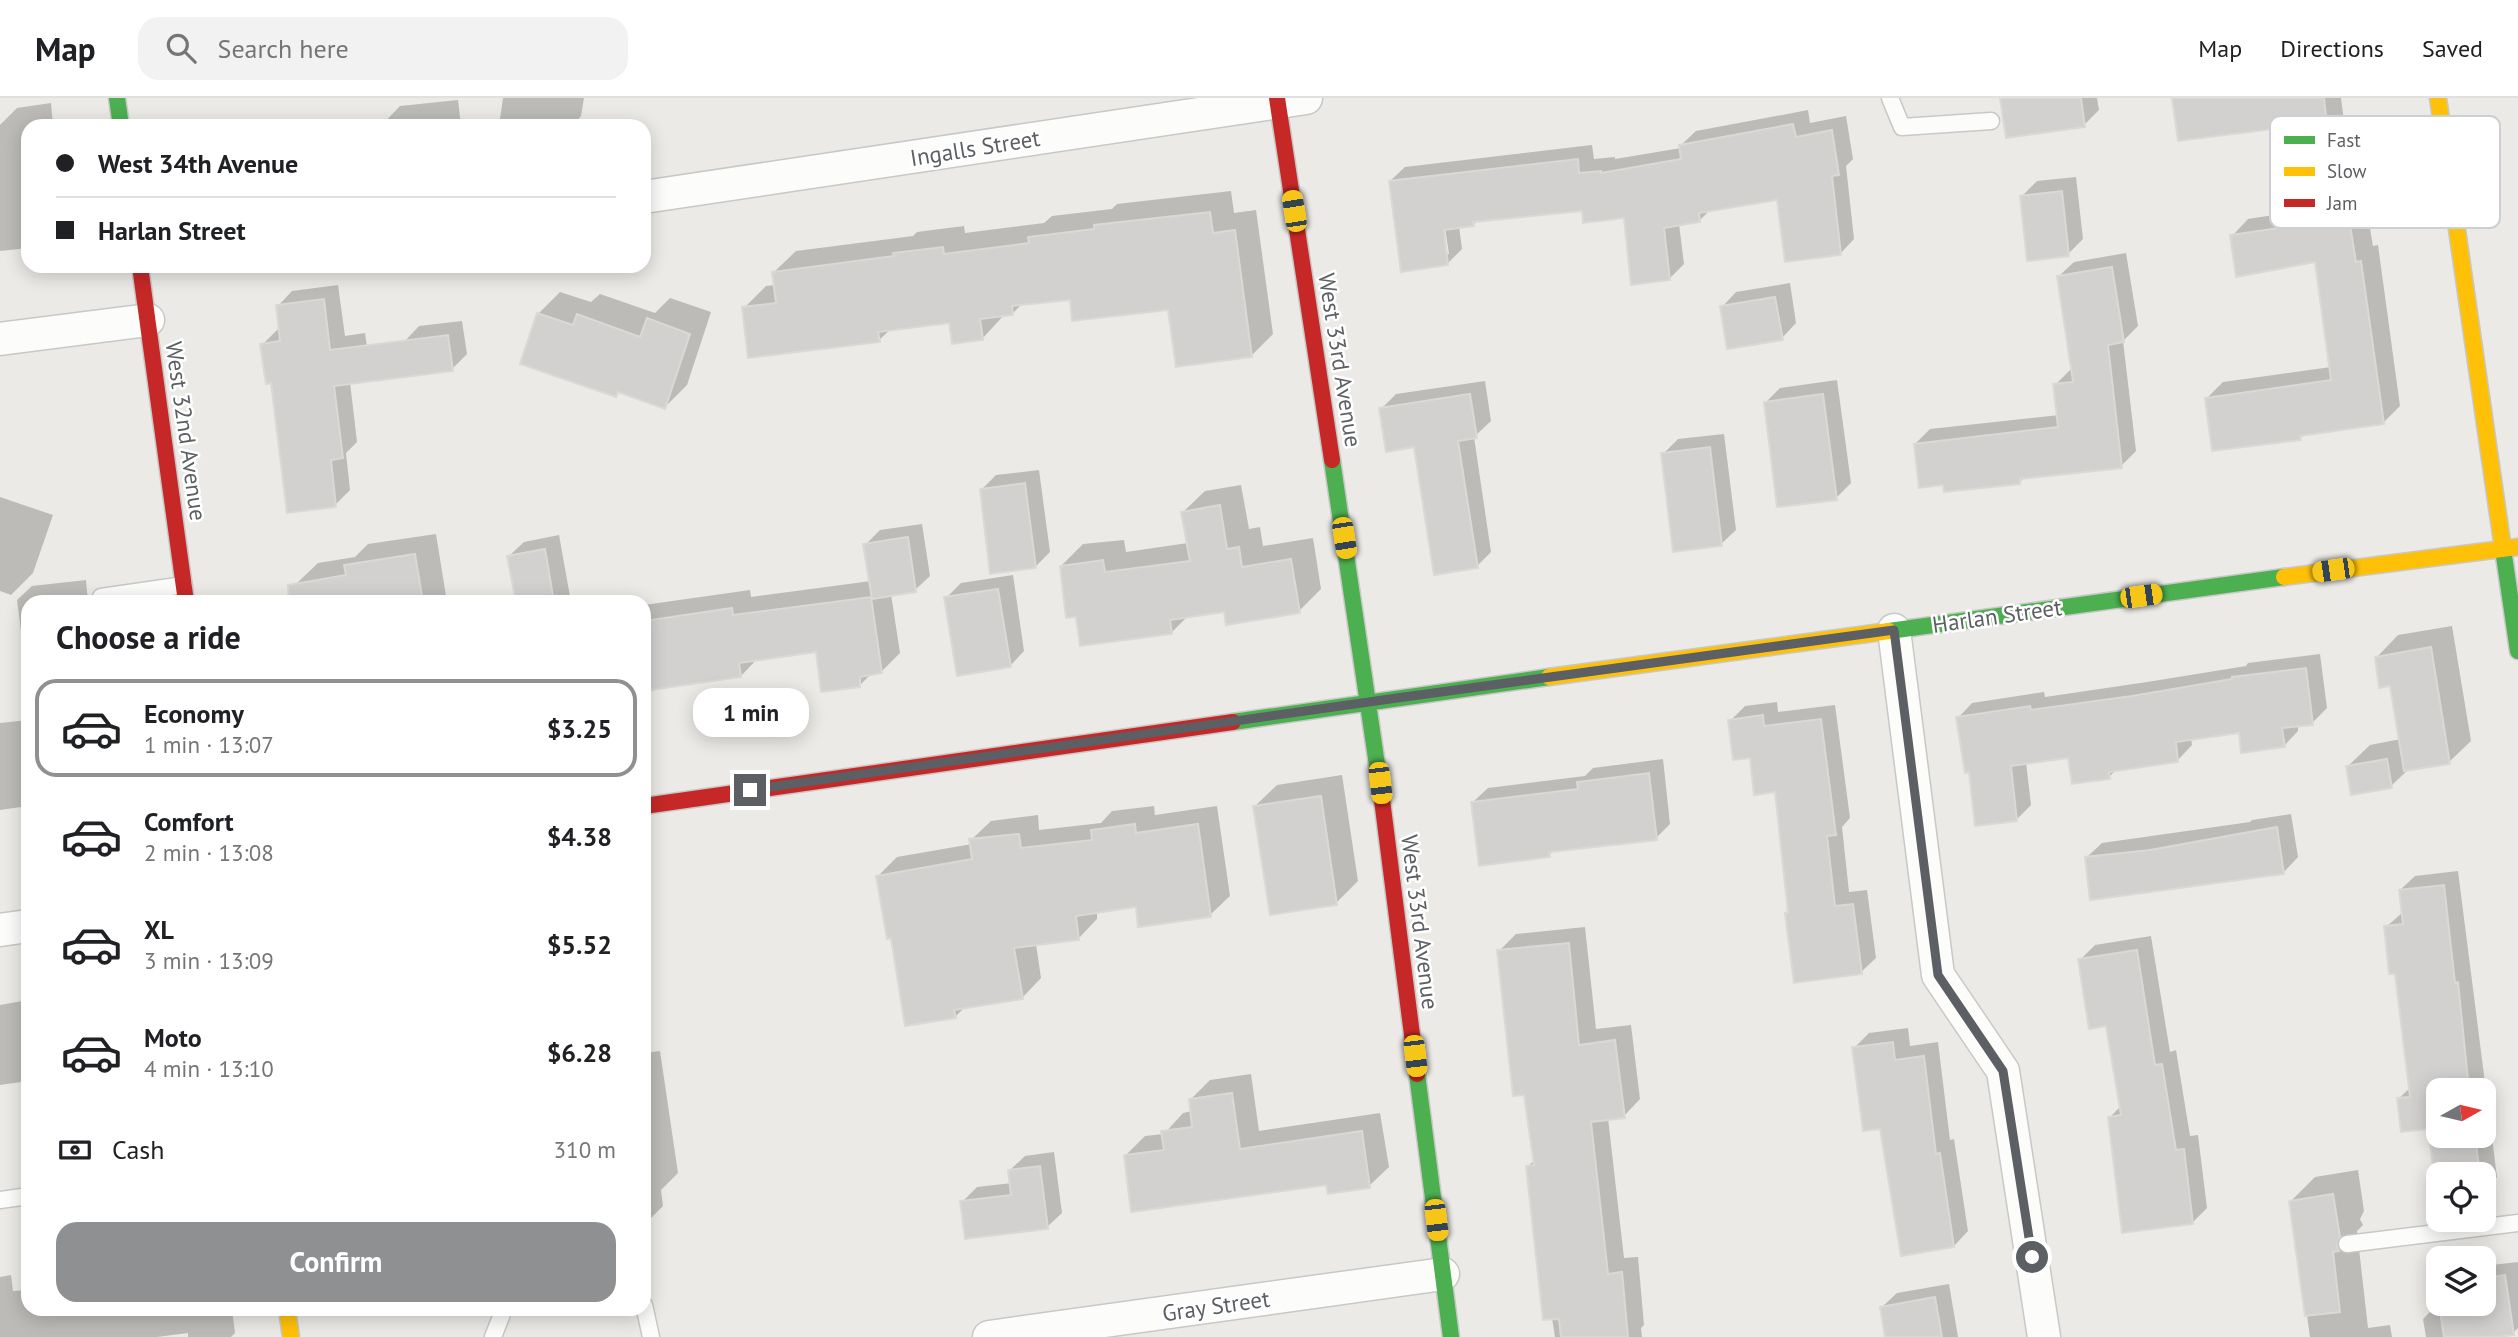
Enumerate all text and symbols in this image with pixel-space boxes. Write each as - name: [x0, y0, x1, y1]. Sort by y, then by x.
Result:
- search box: [138, 17, 628, 80]
- text: Map: [35, 27, 96, 70]
- icon: search: [162, 29, 200, 67]
- text: Search here: [218, 32, 349, 65]
- text: Map: [2198, 33, 2242, 64]
- text: Directions: [2280, 33, 2384, 64]
- text: Saved: [2422, 33, 2483, 64]
- legend: [2270, 116, 2500, 228]
- street label: Ingalls Street: [908, 123, 1042, 172]
- text: Fast: [2327, 128, 2361, 152]
- text: West 34th Avenue: [98, 147, 298, 180]
- text: Slow: [2327, 159, 2367, 183]
- car: [1281, 189, 1308, 233]
- text: Jam: [2326, 191, 2357, 215]
- text: Harlan Street: [98, 214, 246, 247]
- street label: West 33rd Avenue: [1312, 271, 1369, 449]
- street label: West 32nd Avenue: [160, 339, 213, 522]
- car: [1331, 516, 1358, 560]
- car: [2311, 557, 2356, 583]
- car: [2119, 583, 2164, 609]
- street label: Harlan Street: [1930, 592, 2064, 639]
- text: Choose a ride: [56, 616, 241, 658]
- callout: 1 min: [692, 688, 808, 738]
- icon: car: [60, 697, 123, 760]
- text: Economy: [144, 697, 244, 730]
- text: 1 min: [723, 698, 779, 727]
- text: $3.25: [547, 712, 612, 745]
- text: 1 min · 13:07: [144, 730, 274, 759]
- car: [1368, 761, 1393, 805]
- route end: [734, 774, 766, 806]
- icon: car: [60, 805, 123, 868]
- text: Comfort: [144, 805, 234, 838]
- text: $4.38: [547, 820, 612, 853]
- street label: West 33rd Avenue: [1395, 833, 1446, 1011]
- text: 2 min · 13:08: [144, 838, 274, 867]
- icon: car: [60, 913, 123, 976]
- text: XL: [144, 913, 174, 946]
- text: $5.52: [547, 928, 612, 961]
- text: 3 min · 13:09: [144, 946, 274, 975]
- icon: car: [60, 1021, 123, 1084]
- text: Moto: [144, 1021, 202, 1054]
- car: [1403, 1034, 1428, 1078]
- text: $6.28: [547, 1036, 612, 1069]
- text: 4 min · 13:10: [144, 1054, 274, 1083]
- north arrow: [2426, 1078, 2496, 1148]
- map controls: [2426, 1078, 2496, 1316]
- icon: cash: [56, 1131, 94, 1169]
- text: Cash: [112, 1133, 164, 1166]
- text: 310 m: [554, 1135, 616, 1164]
- button: locate: [2426, 1162, 2496, 1232]
- car: [1424, 1198, 1449, 1242]
- button: Confirm: [56, 1222, 616, 1302]
- route start: [2016, 1241, 2048, 1273]
- button: layers: [2426, 1246, 2496, 1316]
- street label: Gray Street: [1160, 1284, 1272, 1327]

